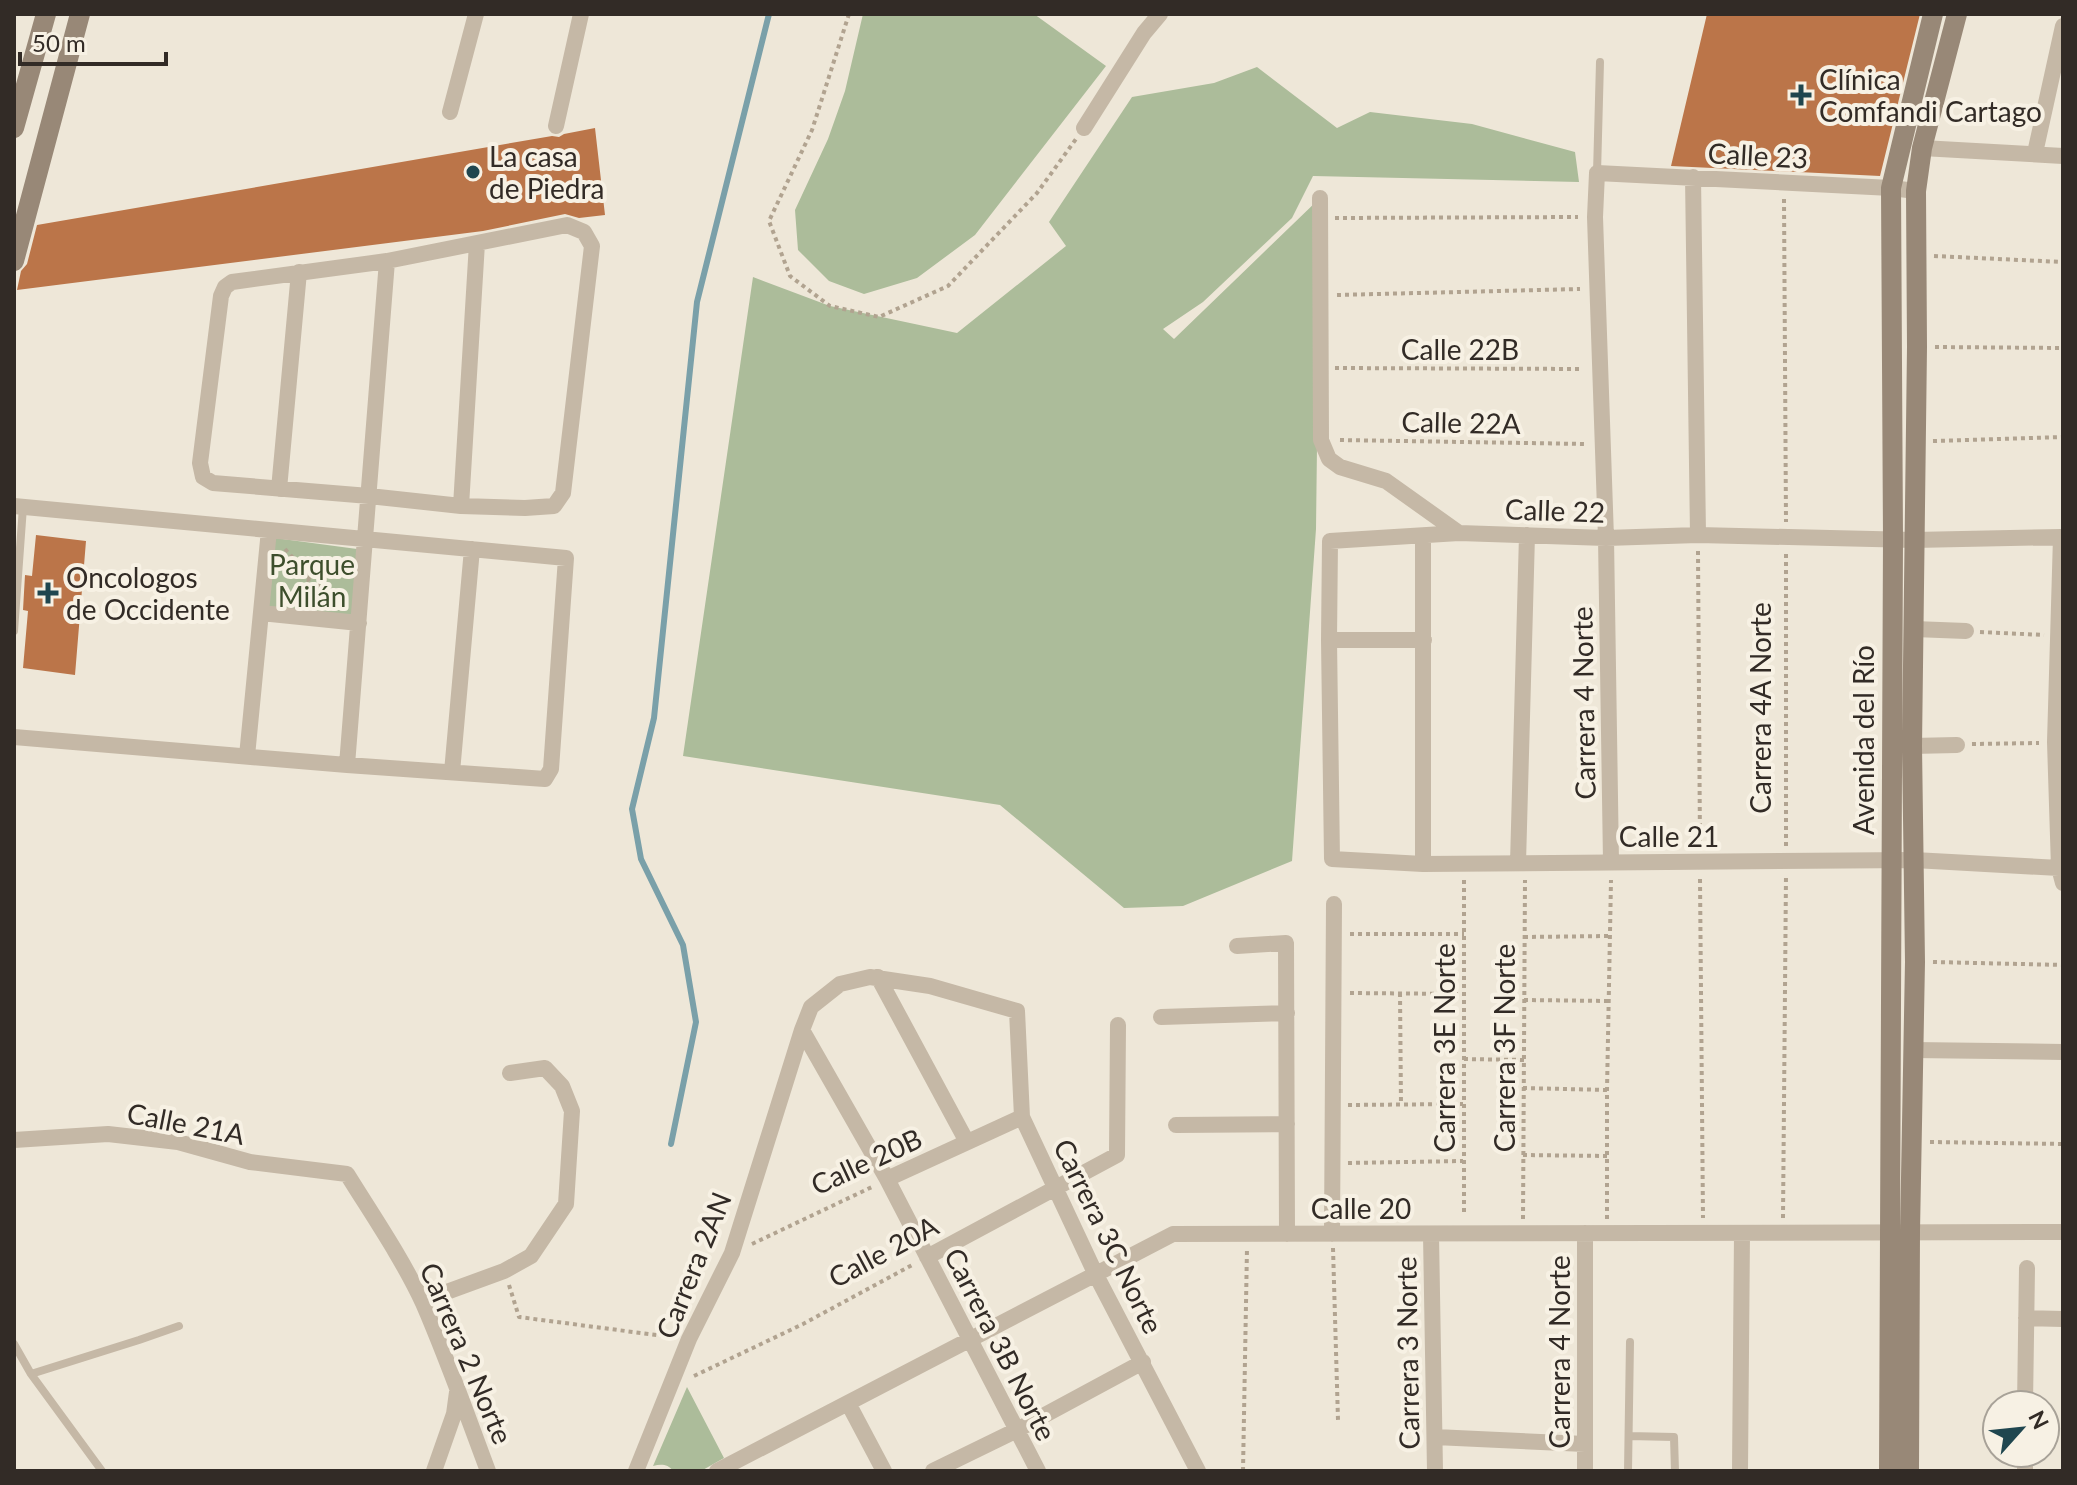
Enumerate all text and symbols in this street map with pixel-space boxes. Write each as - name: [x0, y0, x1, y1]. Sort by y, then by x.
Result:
- scale bar: [20, 16, 166, 66]
- text: 50 m: [32, 28, 86, 57]
- place label: Clínica Comfandi Cartago: [1819, 62, 2042, 128]
- marker: Clínica Comfandi Cartago: [1790, 84, 1812, 106]
- street label: Calle 23: [1707, 135, 1809, 175]
- place label: La casa de Piedra: [489, 139, 604, 205]
- marker: La casa de Piedra: [464, 163, 482, 181]
- street label: Calle 22B: [1401, 332, 1519, 366]
- street label: Calle 22A: [1401, 404, 1521, 440]
- street label: Calle 22: [1504, 491, 1606, 529]
- park label: Parque Milán: [269, 547, 355, 613]
- place label: Oncologos de Occidente: [66, 560, 230, 626]
- marker: Oncologos de Occidente: [37, 582, 59, 604]
- street label: Carrera 4A Norte: [1743, 602, 1777, 814]
- street label: Carrera 4 Norte: [1564, 606, 1602, 800]
- street label: Avenida del Río: [1846, 645, 1880, 835]
- street label: Calle 21: [1619, 819, 1719, 853]
- street label: Carrera 3E Norte: [1427, 943, 1461, 1153]
- street label: Carrera 3F Norte: [1487, 944, 1521, 1152]
- street label: Calle 21A: [124, 1095, 248, 1151]
- street label: Calle 20B: [805, 1121, 927, 1201]
- street label: Carrera 3C Norte: [1047, 1133, 1171, 1339]
- street label: Carrera 2AN: [648, 1187, 738, 1343]
- street label: Calle 20: [1311, 1191, 1411, 1225]
- street label: Calle 20A: [822, 1208, 944, 1294]
- street label: Carrera 3B Norte: [938, 1242, 1064, 1446]
- street label: Carrera 4 Norte: [1542, 1255, 1576, 1449]
- street label: Carrera 3 Norte: [1388, 1256, 1426, 1450]
- street label: Carrera 2 Norte: [414, 1257, 520, 1449]
- north arrow: [1981, 1389, 2061, 1469]
- text: N: [2023, 1406, 2055, 1433]

